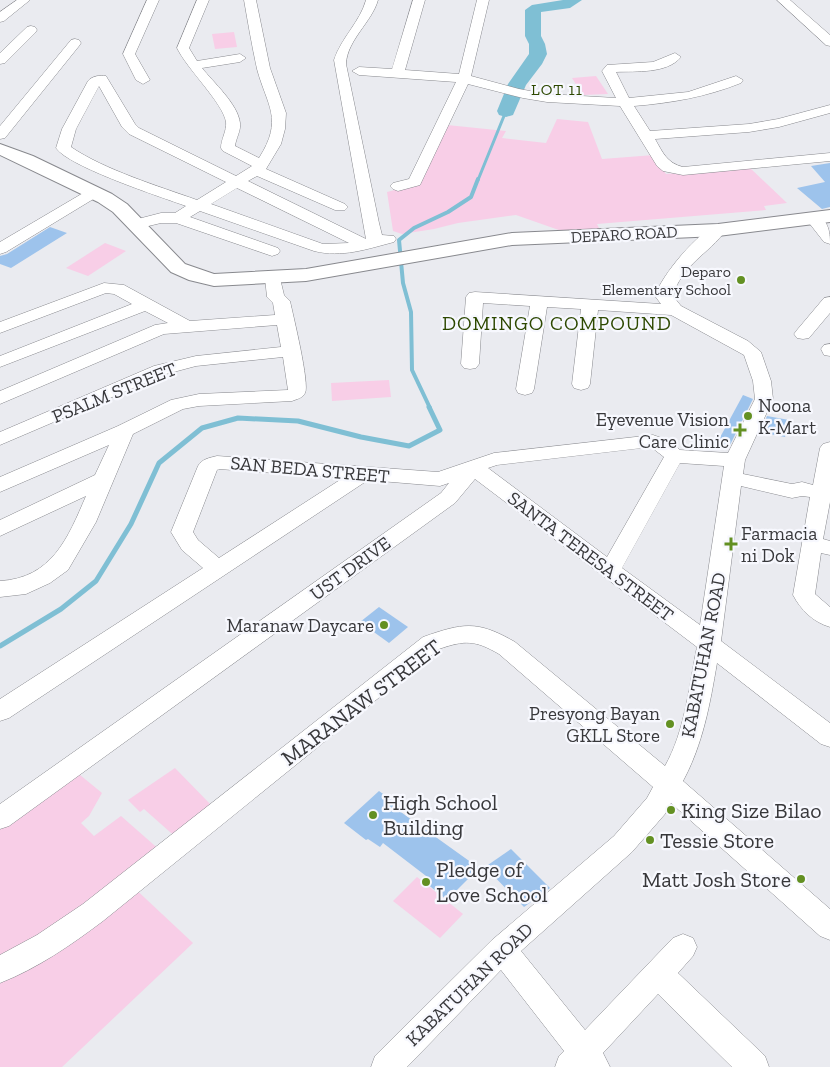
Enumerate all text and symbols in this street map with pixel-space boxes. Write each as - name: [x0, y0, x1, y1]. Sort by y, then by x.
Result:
- district label: LOT 11: [531, 80, 583, 99]
- street label: DEPARO ROAD: [570, 222, 678, 247]
- place label: Deparo Elementary School: [602, 262, 731, 299]
- marker: Deparo Elementary School: [735, 274, 747, 286]
- district label: DOMINGO COMPOUND: [442, 311, 672, 335]
- street label: PSALM STREET: [49, 357, 180, 428]
- place label: Noona K-Mart: [758, 394, 816, 439]
- place label: Eyevenue Vision Care Clinic: [596, 408, 729, 453]
- marker: Noona K-Mart: [742, 410, 754, 422]
- marker: Eyevenue Vision Care Clinic: [733, 423, 747, 437]
- street label: SAN BEDA STREET: [229, 451, 391, 488]
- street label: SANTA TERESA STREET: [503, 486, 678, 626]
- place label: Farmacia ni Dok: [741, 522, 817, 567]
- street label: UST DRIVE: [306, 531, 395, 605]
- marker: Farmacia ni Dok: [725, 538, 737, 550]
- street label: KABATUHAN ROAD: [676, 571, 731, 740]
- place label: Maranaw Daycare: [227, 614, 374, 637]
- marker: Maranaw Daycare: [378, 619, 390, 631]
- street label: MARANAW STREET: [276, 633, 447, 771]
- place label: Presyong Bayan GKLL Store: [529, 702, 660, 747]
- marker: Presyong Bayan GKLL Store: [664, 718, 676, 730]
- place label: High School Building: [383, 789, 498, 841]
- place label: King Size Bilao: [681, 797, 822, 824]
- marker: King Size Bilao: [665, 804, 677, 816]
- marker: High School Building: [367, 809, 379, 821]
- place label: Tessie Store: [660, 827, 774, 854]
- marker: Tessie Store: [644, 834, 656, 846]
- place label: Pledge of Love School: [436, 856, 548, 908]
- place label: Matt Josh Store: [642, 866, 791, 893]
- marker: Matt Josh Store: [795, 873, 807, 885]
- marker: Pledge of Love School: [420, 876, 432, 888]
- street label: KABATUHAN ROAD: [401, 918, 538, 1051]

